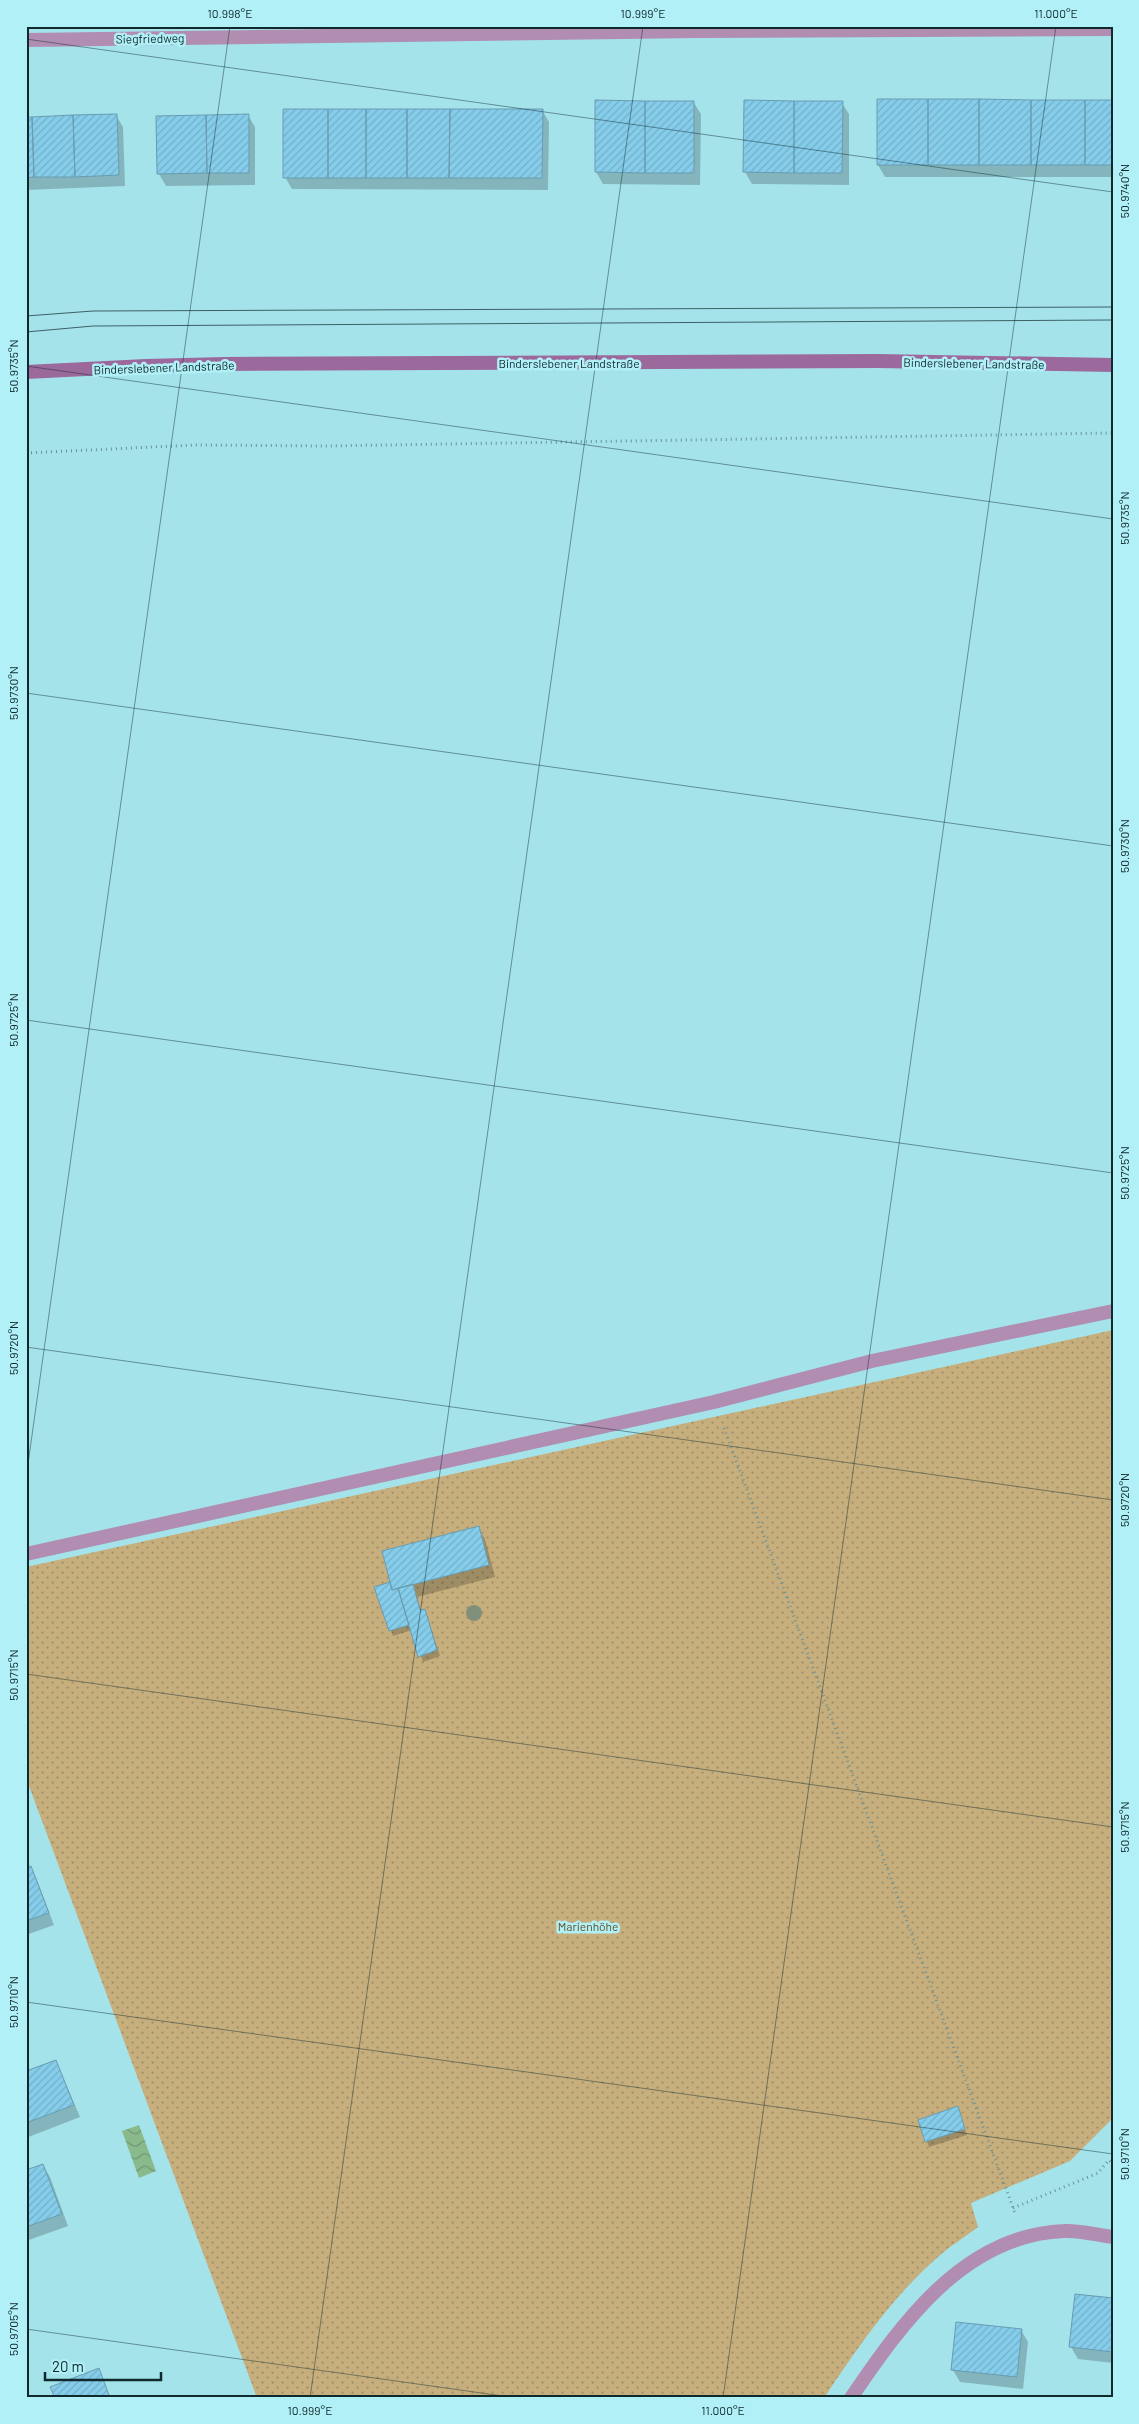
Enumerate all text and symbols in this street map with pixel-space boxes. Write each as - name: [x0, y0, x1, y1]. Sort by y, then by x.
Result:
- text: 10.998°E: [208, 6, 252, 20]
- text: 10.999°E: [621, 6, 665, 20]
- text: 11.000°E: [1034, 6, 1078, 20]
- street label: Siegfriedweg: [115, 30, 185, 46]
- text: 50.9740°N: [1117, 164, 1131, 218]
- text: 50.9735°N: [6, 339, 20, 393]
- street label: Binderslebener Landstraße: [903, 355, 1045, 371]
- street label: Binderslebener Landstraße: [498, 356, 640, 370]
- street label: Binderslebener Landstraße: [93, 358, 235, 376]
- text: 50.9735°N: [1117, 491, 1131, 545]
- text: 50.9730°N: [6, 666, 20, 720]
- text: 50.9730°N: [1117, 819, 1131, 873]
- text: 50.9725°N: [6, 993, 20, 1047]
- text: 50.9725°N: [1117, 1146, 1131, 1200]
- text: 50.9720°N: [6, 1321, 20, 1375]
- text: 50.9720°N: [1117, 1473, 1131, 1527]
- text: 50.9715°N: [6, 1649, 20, 1701]
- text: 50.9715°N: [1117, 1801, 1131, 1853]
- park label: Marienhöhe: [558, 1919, 618, 1933]
- text: 50.9710°N: [6, 1976, 20, 2028]
- text: 50.9710°N: [1117, 2128, 1131, 2180]
- text: 50.9705°N: [6, 2302, 20, 2356]
- scale bar: [45, 2349, 161, 2381]
- text: 20 m: [52, 2357, 84, 2375]
- text: 10.999°E: [288, 2403, 332, 2417]
- text: 11.000°E: [701, 2403, 745, 2417]

